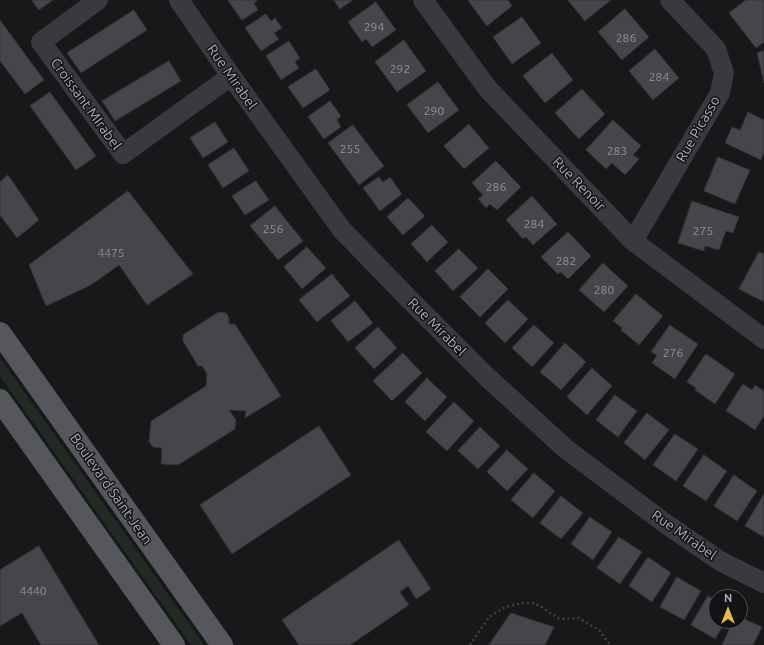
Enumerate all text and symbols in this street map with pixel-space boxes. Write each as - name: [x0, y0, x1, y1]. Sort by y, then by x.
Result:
- house number: 294: [364, 20, 384, 34]
- house number: 286: [616, 31, 636, 45]
- street label: Rue Mirabel: [204, 41, 260, 113]
- street label: Croissant MIrabel: [47, 55, 125, 153]
- house number: 292: [390, 62, 410, 76]
- house number: 284: [649, 70, 669, 84]
- street label: Rue Picasso: [672, 93, 724, 165]
- house number: 290: [424, 104, 444, 118]
- house number: 255: [340, 142, 360, 156]
- house number: 283: [607, 144, 627, 158]
- street label: Rue Renoir: [549, 153, 609, 215]
- house number: 286: [486, 180, 506, 194]
- house number: 284: [524, 217, 544, 231]
- house number: 256: [263, 222, 283, 236]
- house number: 275: [693, 224, 713, 238]
- house number: 4475: [97, 246, 125, 260]
- house number: 282: [556, 254, 576, 268]
- house number: 280: [594, 283, 614, 297]
- street label: Rue Mirabel: [404, 294, 470, 360]
- house number: 276: [663, 346, 683, 360]
- street label: Boulevard Saint-Jean: [66, 430, 156, 548]
- street label: Rue Mirabel: [648, 507, 720, 563]
- house number: 4440: [19, 584, 47, 598]
- north arrow: [708, 589, 748, 629]
- text: N: [724, 592, 732, 604]

